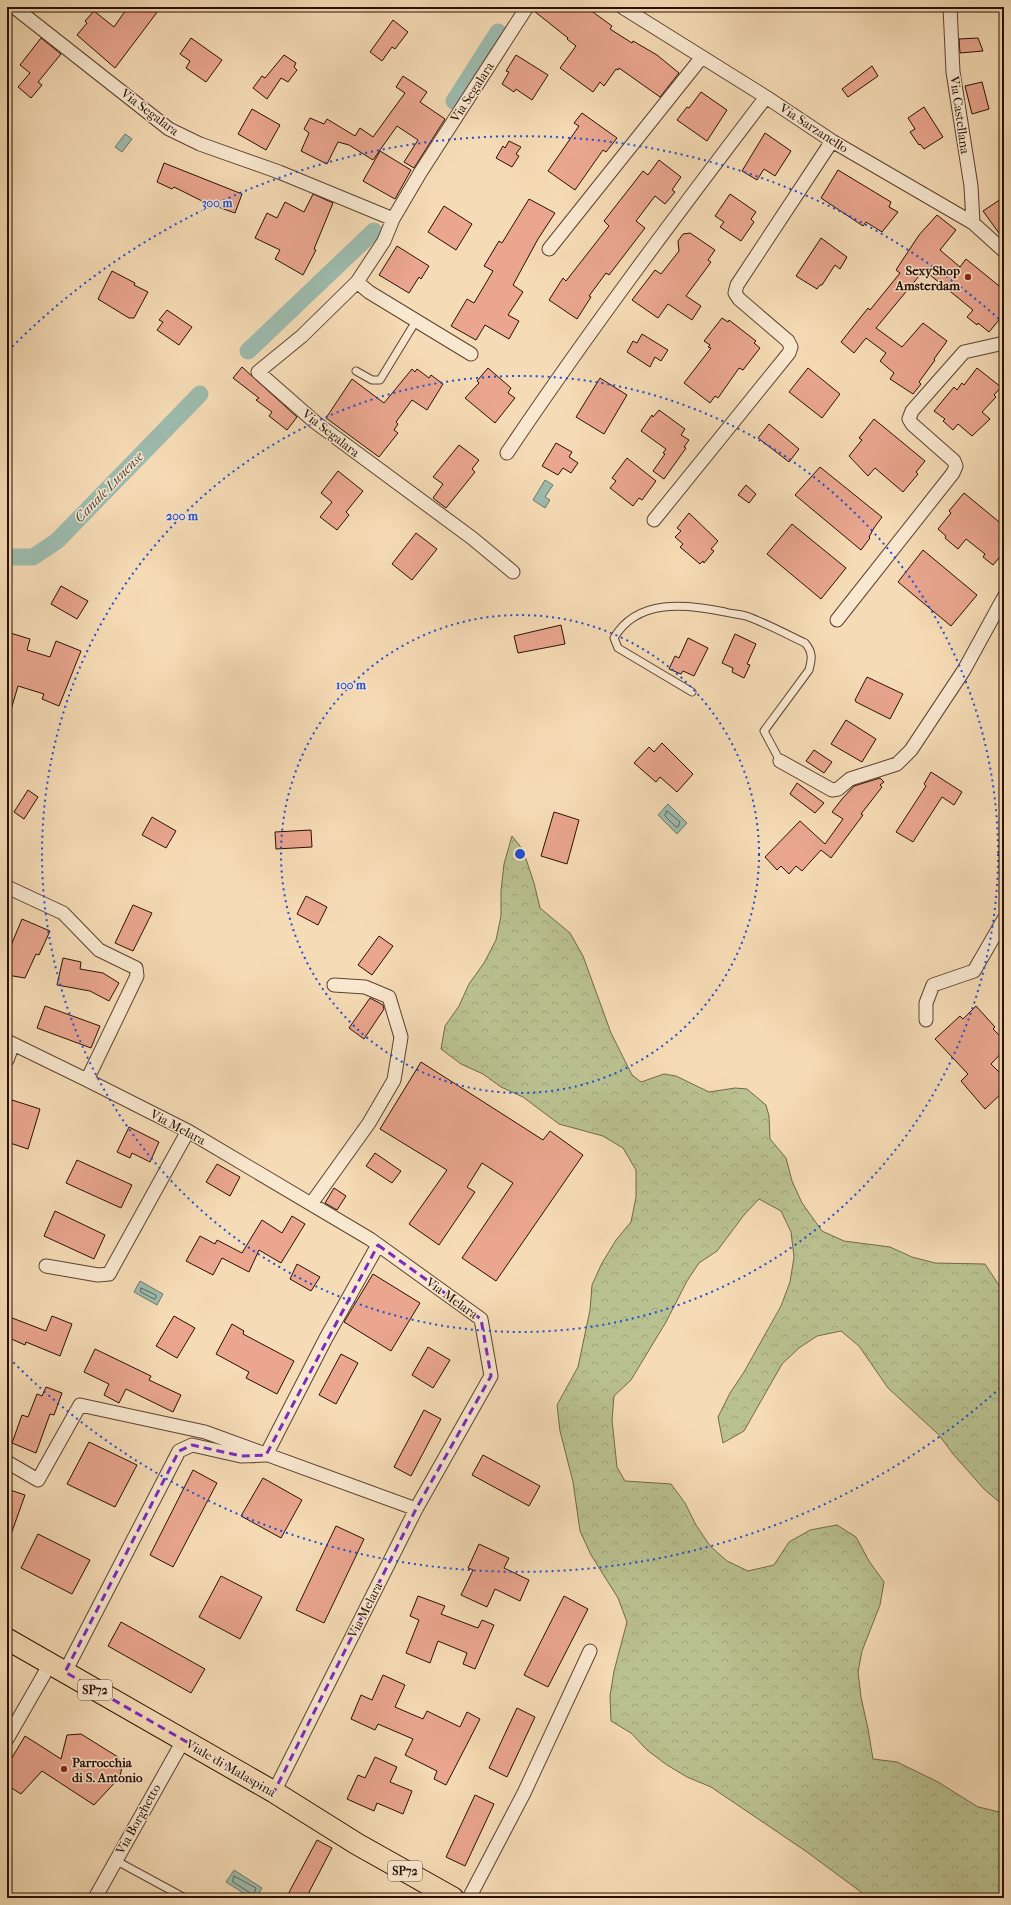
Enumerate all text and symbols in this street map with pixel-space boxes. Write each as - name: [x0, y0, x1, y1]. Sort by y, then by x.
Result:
- street label: Via Segalara: [447, 58, 497, 126]
- street label: Via Castellana: [947, 74, 973, 156]
- street label: Via Segalara: [117, 85, 183, 139]
- street label: Via Sarzanello: [776, 100, 851, 156]
- text: 300 m: [202, 196, 233, 211]
- place label: SexyShop Amsterdam: [895, 263, 960, 293]
- marker: SexyShop Amsterdam: [963, 272, 973, 282]
- street label: Via Segalara: [299, 405, 363, 461]
- water label: Canale Lunense: [71, 448, 147, 526]
- text: 200 m: [166, 509, 199, 523]
- text: 100 m: [336, 678, 367, 692]
- centre of rings: [513, 847, 527, 861]
- street label: Via Melara: [147, 1106, 209, 1148]
- street label: Via Melara: [422, 1274, 482, 1322]
- street label: Via Melara: [344, 1579, 386, 1641]
- road number: SP72: [78, 1680, 112, 1700]
- street label: Viale di Malaspina: [182, 1736, 280, 1800]
- place label: Parrocchia di S. Antonio: [72, 1755, 143, 1785]
- marker: Parrocchia di S. Antonio: [59, 1764, 69, 1774]
- street label: Via Borghetto: [112, 1781, 164, 1858]
- road number: SP72: [388, 1861, 422, 1881]

